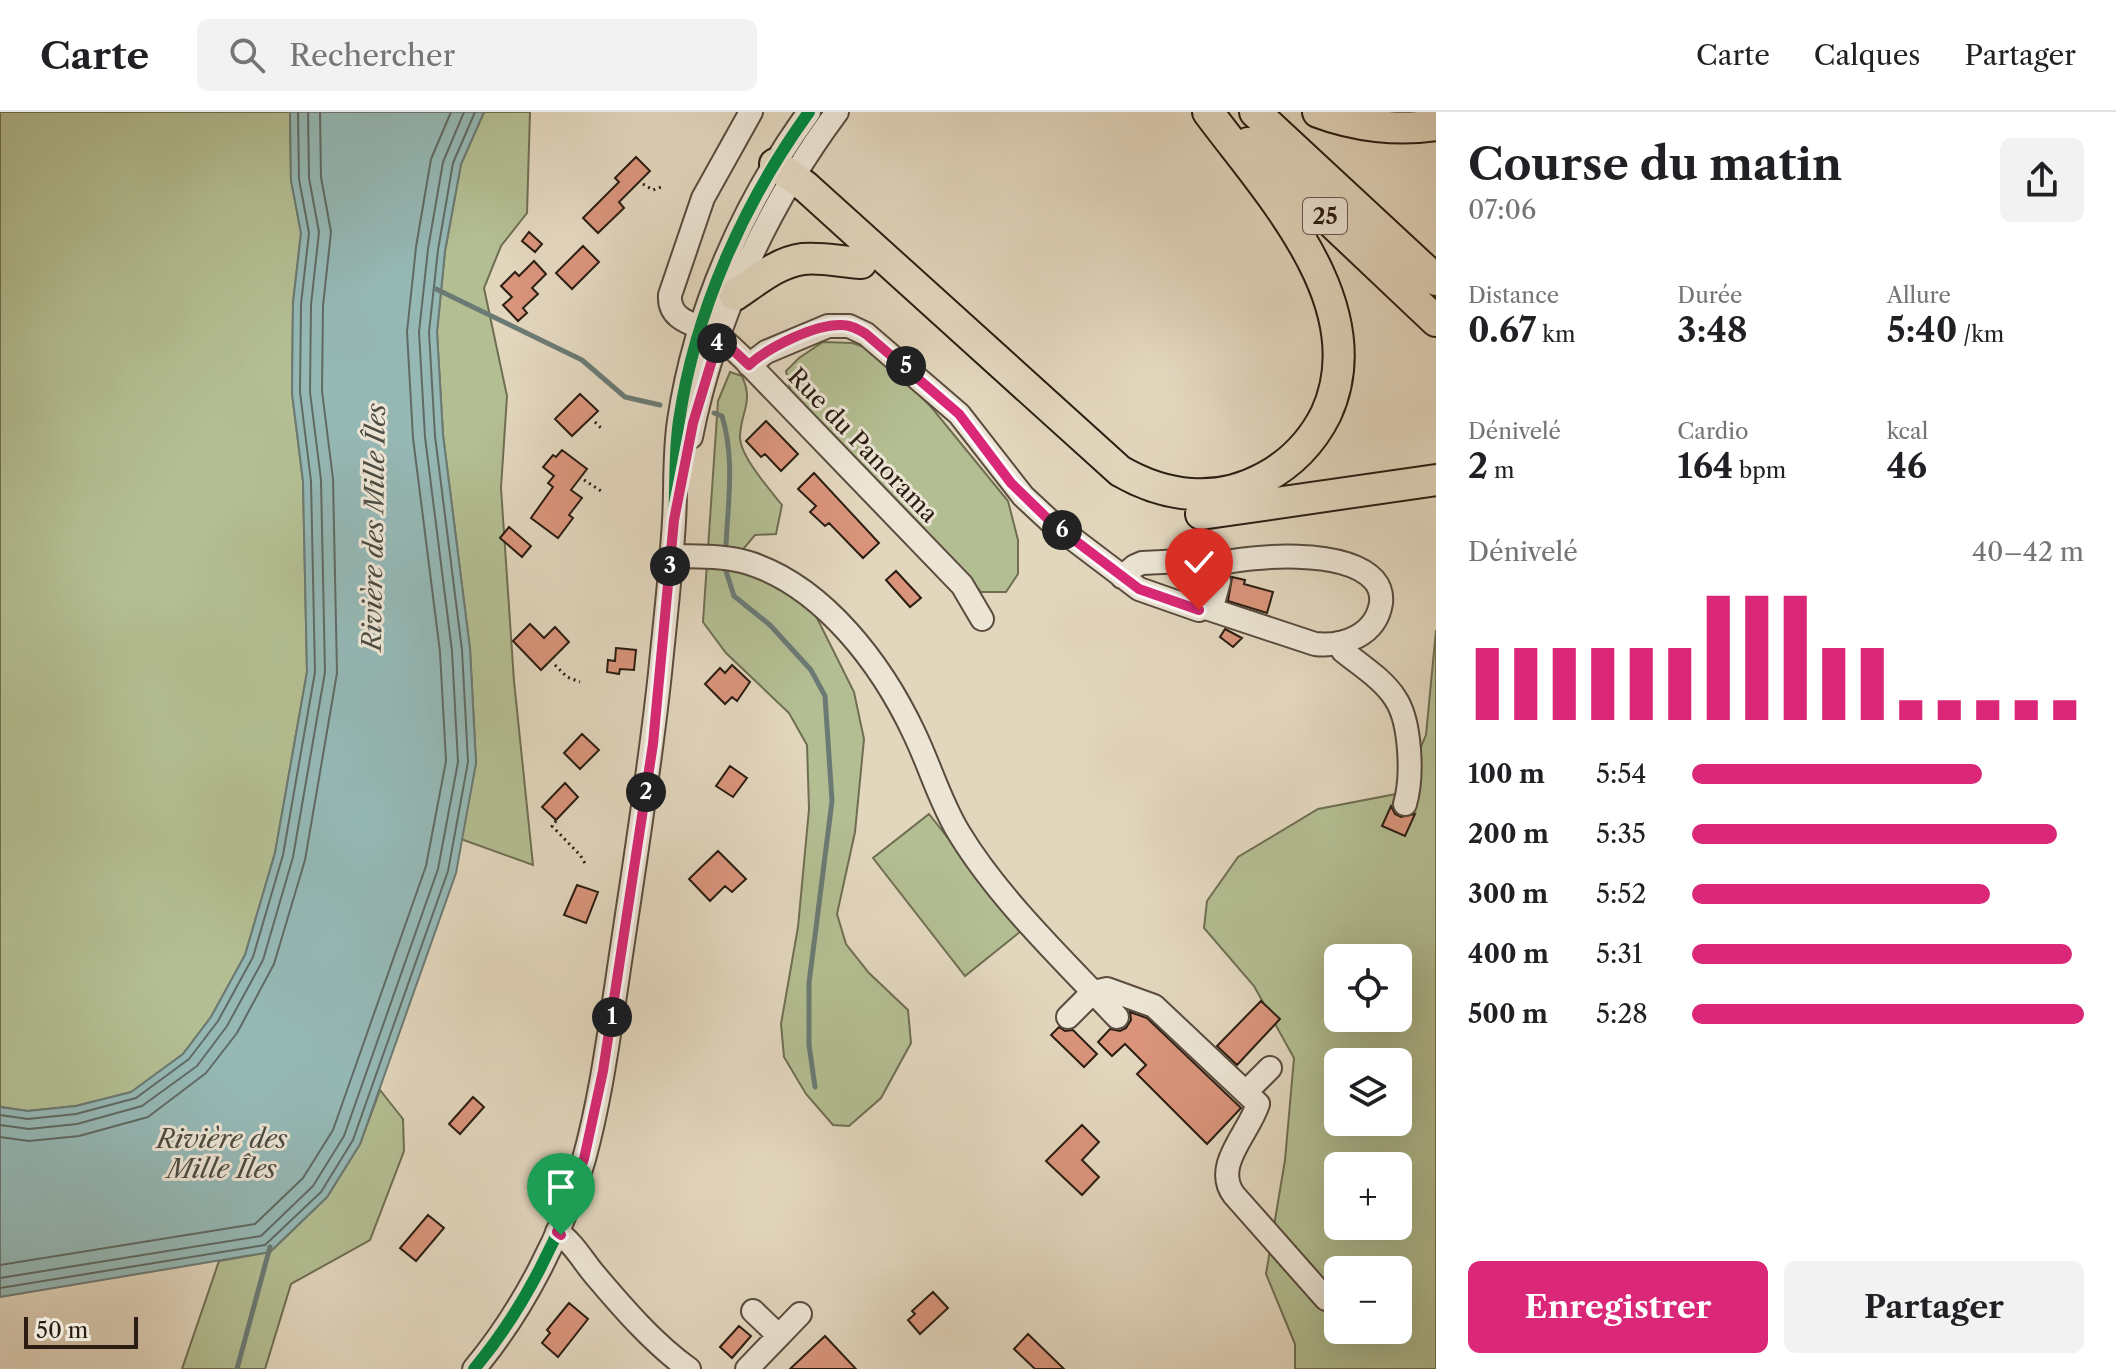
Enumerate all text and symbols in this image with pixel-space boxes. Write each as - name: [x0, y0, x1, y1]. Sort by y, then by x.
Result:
- search box: [197, 19, 757, 91]
- text: Carte: [40, 32, 149, 79]
- icon: search: [225, 33, 269, 77]
- text: Rechercher: [289, 37, 455, 74]
- text: Carte: [1696, 38, 1770, 72]
- text: Calques: [1814, 38, 1921, 72]
- text: Partager: [1965, 38, 2076, 72]
- text: Course du matin: [1468, 137, 1842, 191]
- button: share: [2000, 138, 2084, 222]
- text: 07:06: [1468, 194, 1536, 226]
- road number: 25: [1303, 198, 1347, 234]
- text: Distance: [1468, 282, 1559, 309]
- text: Durée: [1677, 282, 1742, 309]
- text: Allure: [1887, 282, 1951, 309]
- text: 0.67: [1468, 309, 1536, 351]
- text: 3:48: [1677, 309, 1748, 351]
- text: 5:40: [1887, 309, 1957, 351]
- text: km: [1536, 321, 1575, 348]
- text: /km: [1957, 321, 2004, 348]
- pin: 4: [697, 323, 737, 363]
- text: 4: [710, 329, 724, 356]
- pin: 5: [886, 346, 926, 386]
- text: 5: [900, 352, 912, 379]
- street label: Rue du Panorama: [782, 362, 944, 529]
- water label: Rivière des Mille Îles: [356, 402, 392, 653]
- text: Dénivelé: [1468, 418, 1561, 445]
- text: Cardio: [1677, 418, 1748, 445]
- text: kcal: [1887, 418, 1928, 445]
- text: 2: [1468, 445, 1488, 487]
- text: 164: [1677, 445, 1733, 487]
- text: 46: [1887, 445, 1927, 487]
- text: m: [1488, 457, 1514, 484]
- text: bpm: [1733, 457, 1786, 484]
- pin: 6: [1042, 510, 1082, 550]
- text: 6: [1055, 516, 1069, 543]
- pin: [1165, 528, 1233, 610]
- text: Dénivelé: [1468, 536, 1578, 568]
- text: 40–42 m: [1972, 536, 2084, 568]
- icon: check: [1177, 540, 1221, 584]
- pin: 3: [650, 546, 690, 586]
- text: 3: [664, 552, 676, 579]
- text: 100 m: [1468, 758, 1545, 790]
- text: 5:54: [1596, 758, 1647, 790]
- pin: 2: [626, 772, 666, 812]
- text: 2: [640, 778, 653, 805]
- text: 200 m: [1468, 818, 1549, 850]
- text: 5:35: [1596, 818, 1646, 850]
- text: 300 m: [1468, 878, 1548, 910]
- text: 5:52: [1596, 878, 1646, 910]
- text: 400 m: [1468, 938, 1549, 970]
- text: 5:31: [1596, 938, 1643, 970]
- map controls: [1324, 944, 1412, 1344]
- button: locate: [1324, 944, 1412, 1032]
- pin: 1: [592, 997, 632, 1037]
- text: 500 m: [1468, 998, 1548, 1030]
- text: 5:28: [1596, 998, 1648, 1030]
- text: 1: [607, 1003, 617, 1030]
- button: layers: [1324, 1048, 1412, 1136]
- water label: Rivière des Mille Îles: [155, 1123, 288, 1185]
- button: +: [1324, 1152, 1412, 1240]
- pin: [527, 1153, 595, 1235]
- icon: arrive: [539, 1165, 583, 1209]
- button: −: [1324, 1256, 1412, 1344]
- button: Enregistrer: [1468, 1261, 1768, 1353]
- button: Partager: [1784, 1261, 2084, 1353]
- scale bar: [24, 1313, 138, 1349]
- text: 50 m: [36, 1317, 88, 1344]

